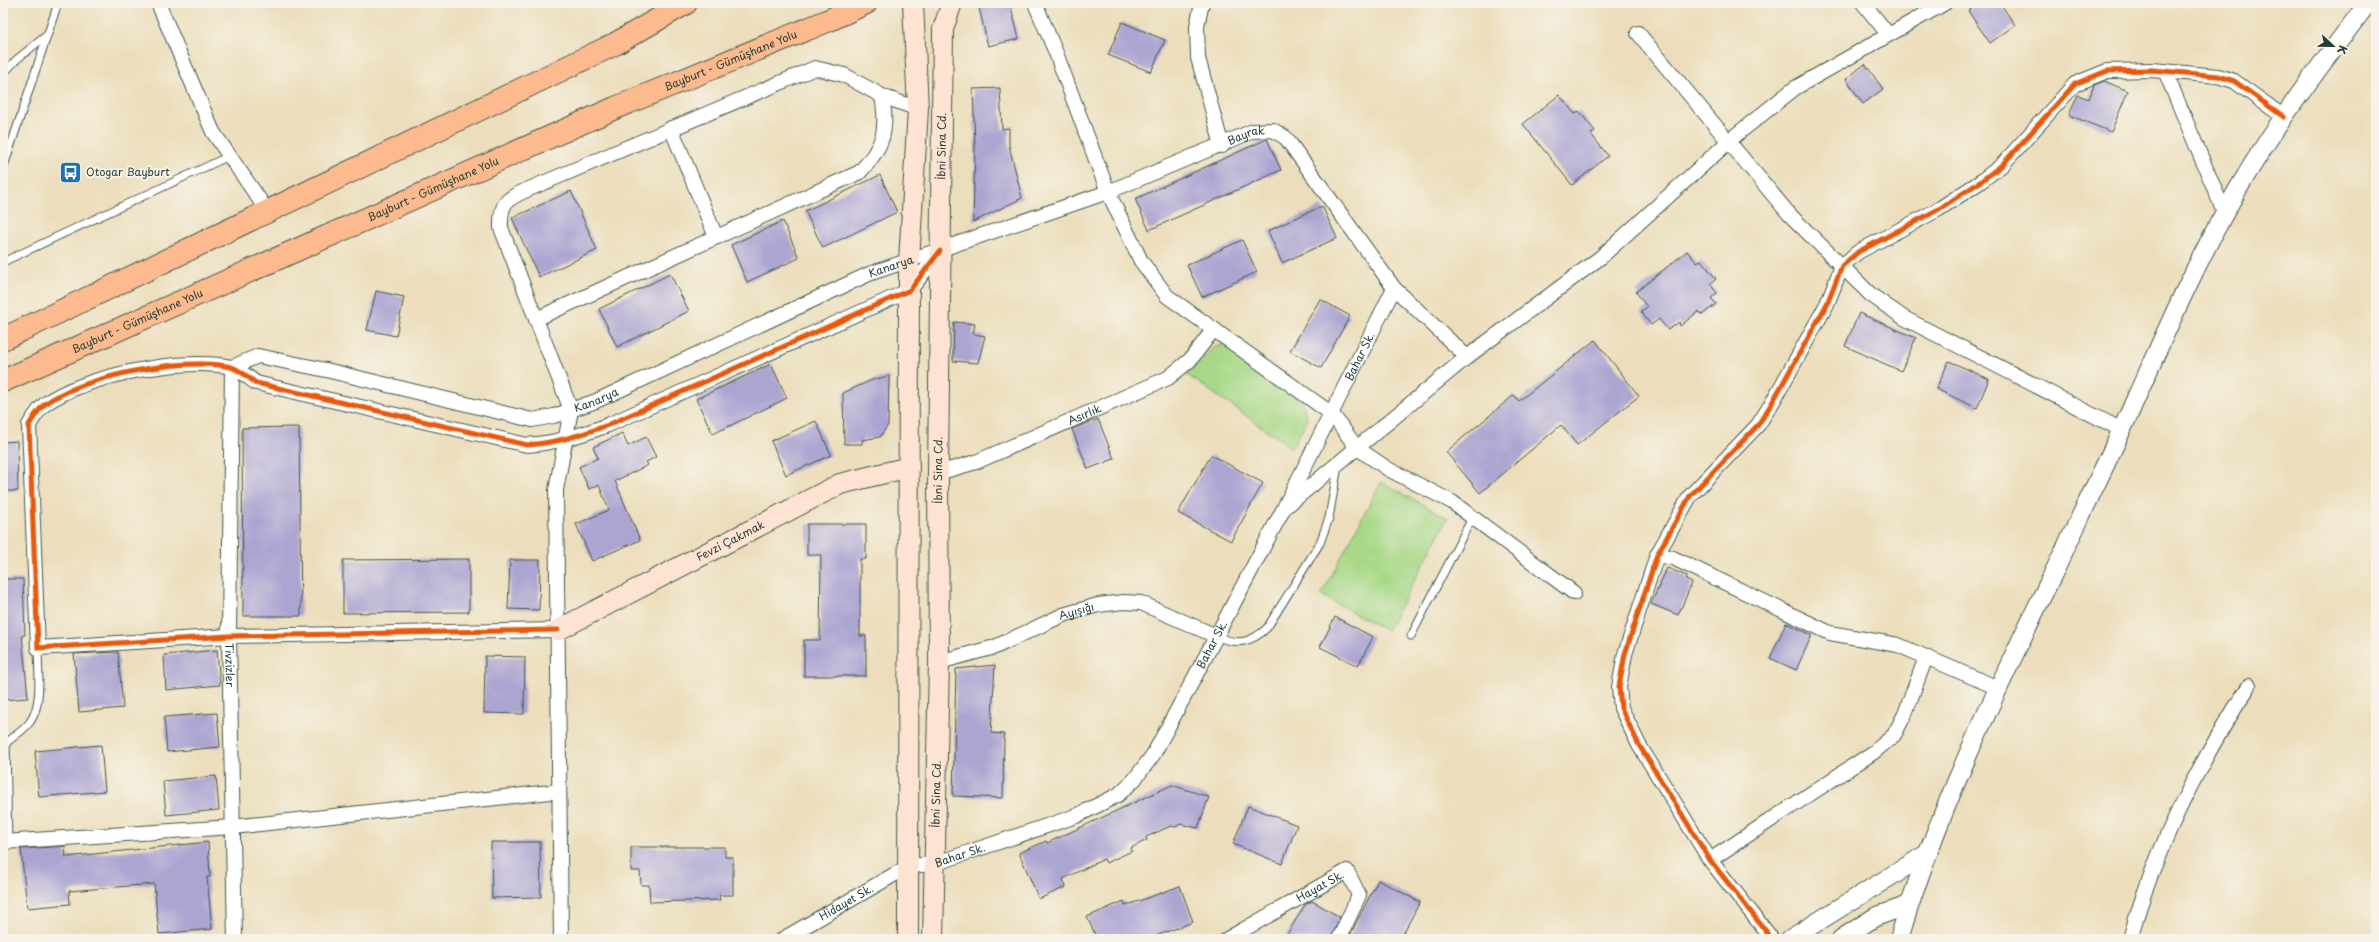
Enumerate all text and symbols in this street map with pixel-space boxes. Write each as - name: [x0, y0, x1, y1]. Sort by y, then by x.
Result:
- street label: Bayburt - Gümüşhane Yolu: [661, 25, 799, 95]
- north arrow: [2313, 26, 2353, 66]
- text: K: [2333, 43, 2352, 57]
- street label: İbni Sina Cd.: [932, 112, 950, 180]
- street label: Bayrak: [1224, 121, 1265, 149]
- street label: Bayburt - Gümüşhane Yolu: [365, 152, 501, 225]
- bus stop icon: Otogar Bayburt: [57, 159, 83, 185]
- place label: Otogar Bayburt: [86, 163, 170, 180]
- street label: Kanarya: [866, 250, 916, 282]
- street label: Bayburt - Gümüşhane Yolu: [69, 284, 205, 357]
- street label: Bahar Sk.: [1340, 329, 1379, 383]
- street label: Kanarya: [571, 383, 621, 416]
- street label: Asırlık: [1065, 399, 1104, 429]
- street label: İbni Sina Cd.: [929, 436, 946, 504]
- street label: Fevzi Çakmak: [693, 516, 767, 565]
- street label: Ayışığı: [1056, 598, 1096, 624]
- street label: Bahar Sk.: [1192, 617, 1231, 672]
- street label: Tivzizler: [221, 643, 239, 688]
- street label: İbni Sina Cd.: [926, 760, 945, 828]
- street label: Bahar Sk.: [932, 838, 987, 871]
- street label: Hayat Sk.: [1293, 865, 1347, 906]
- street label: Hidayet Sk.: [816, 879, 876, 924]

